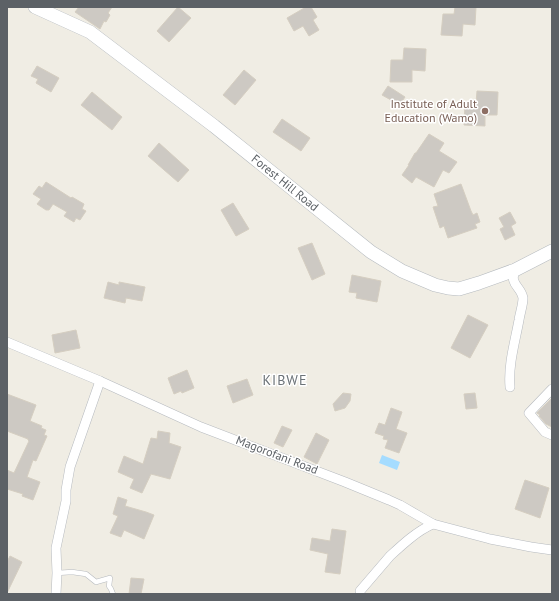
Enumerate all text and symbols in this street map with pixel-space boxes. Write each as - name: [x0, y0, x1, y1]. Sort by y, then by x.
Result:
- place label: Institute of Adult Education (Wamo): [385, 96, 477, 125]
- marker: Institute of Adult Education (Wamo): [480, 106, 490, 116]
- street label: Forest Hill Road: [249, 151, 322, 214]
- district label: KIBWE: [263, 371, 307, 389]
- street label: Magorofani Road: [234, 432, 320, 477]

